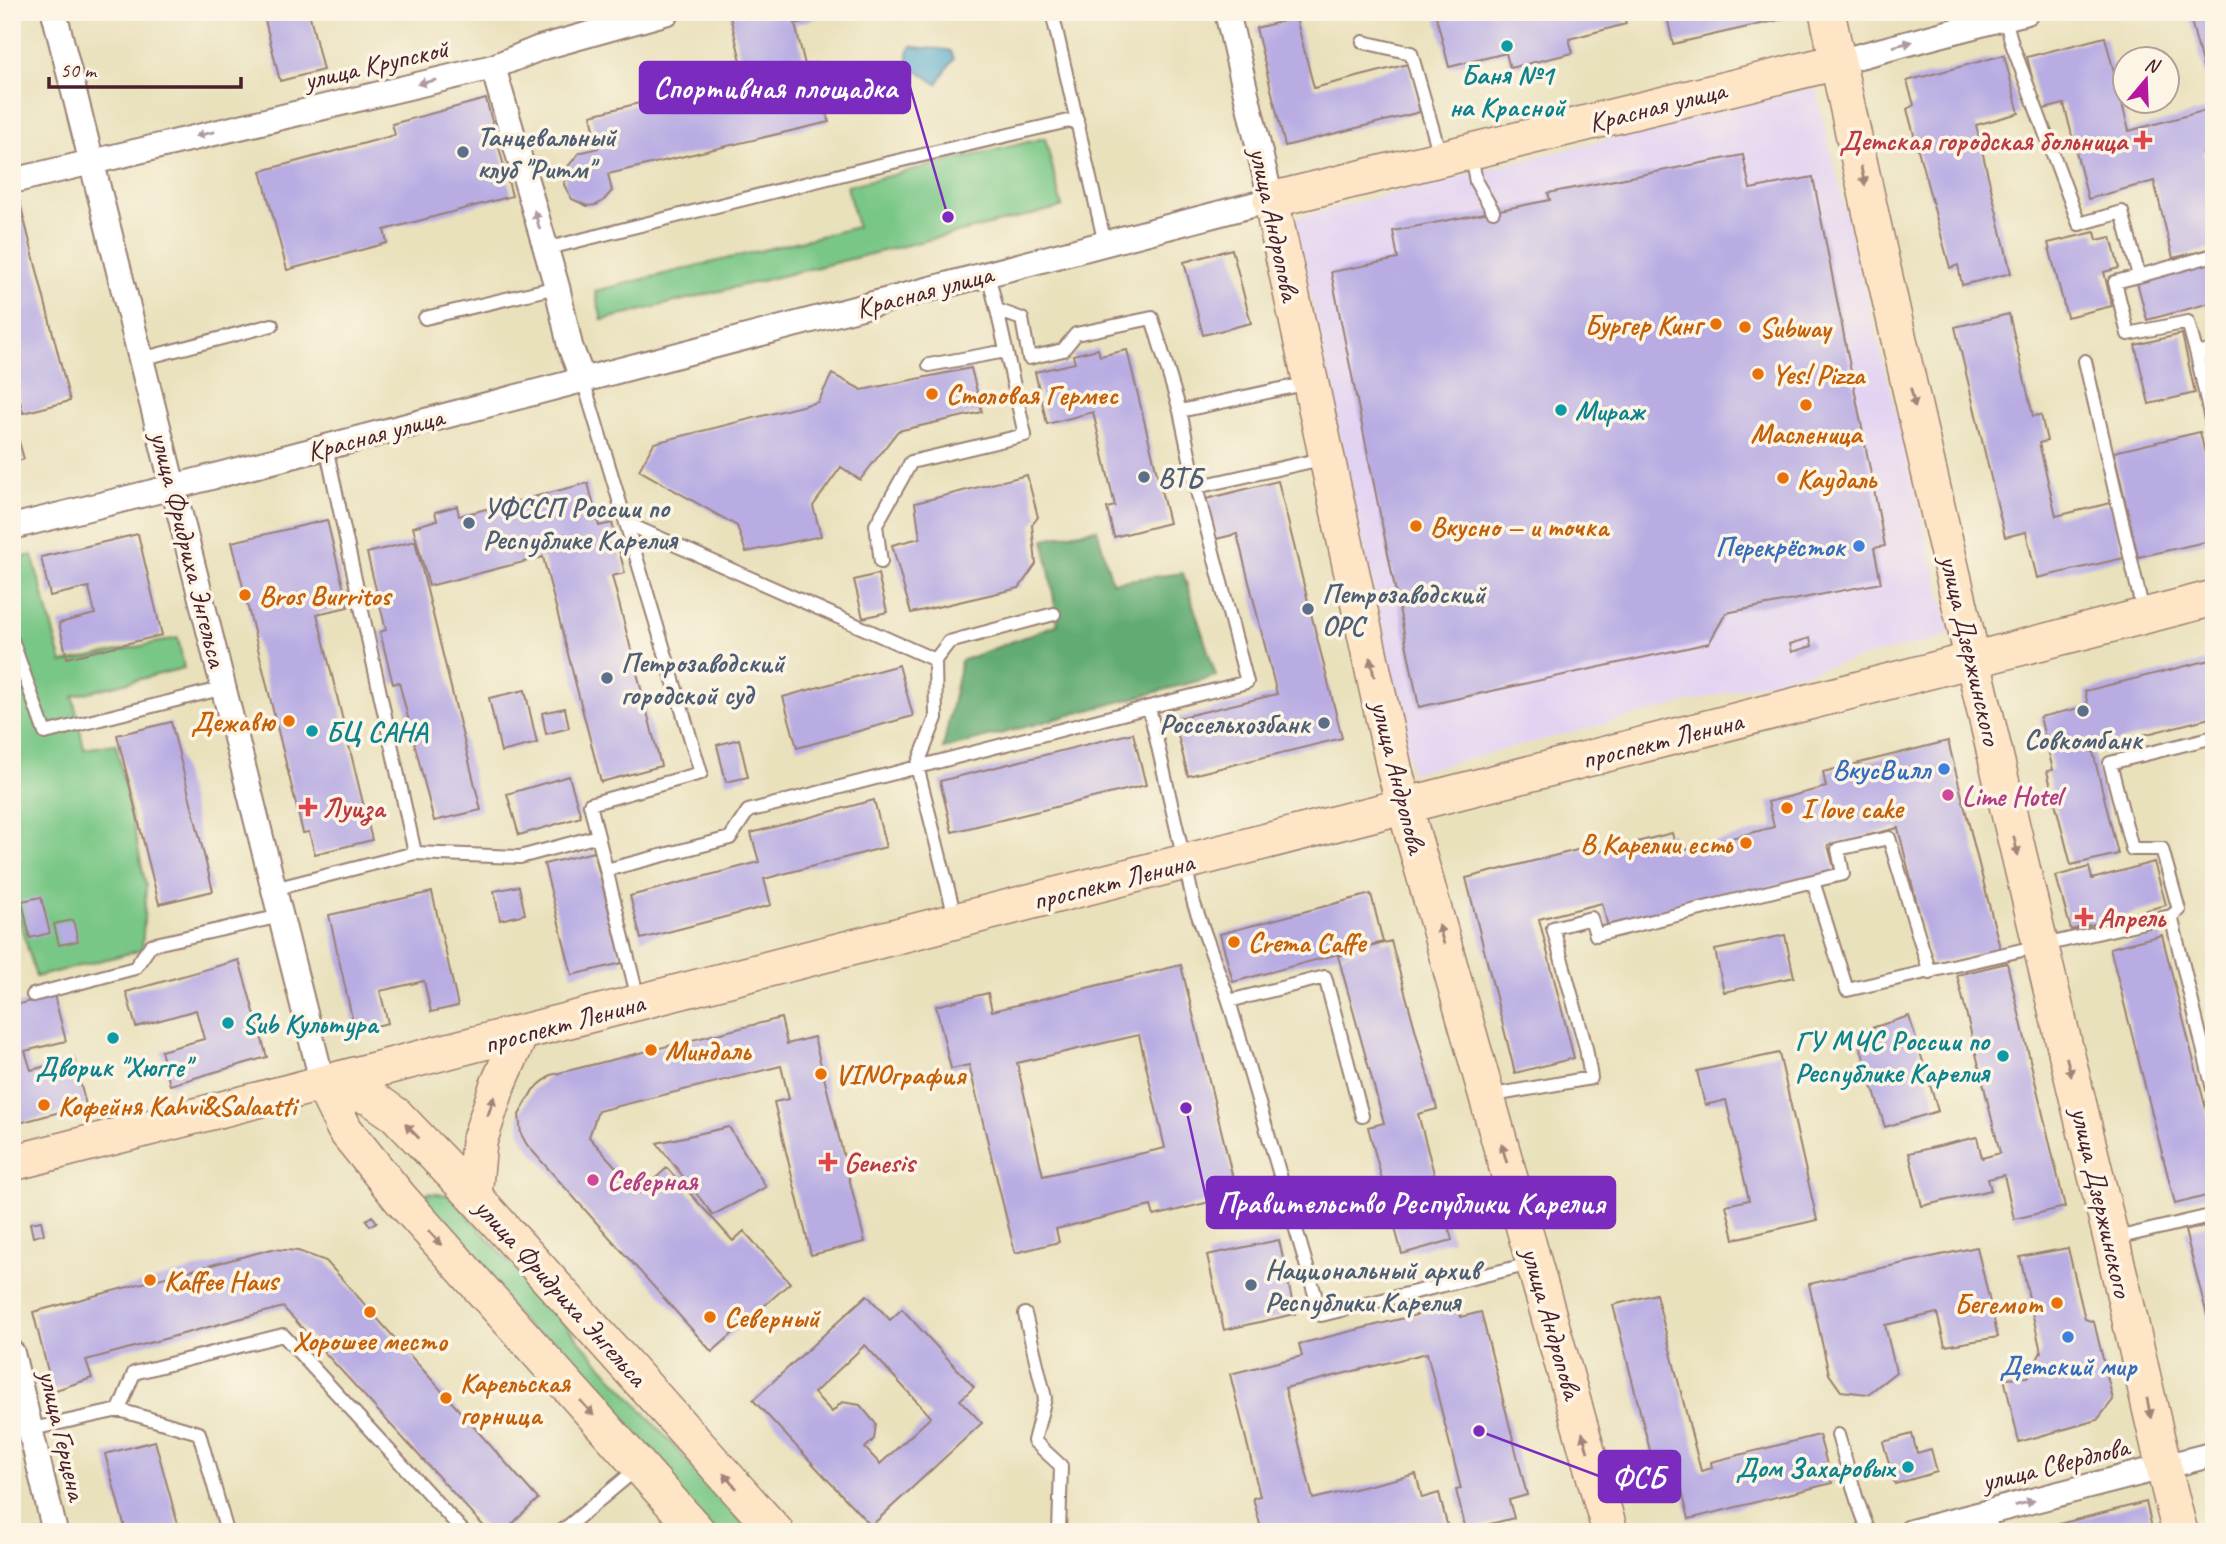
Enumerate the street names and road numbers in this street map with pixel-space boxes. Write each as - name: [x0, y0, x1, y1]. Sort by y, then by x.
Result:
- street label: улица Крупской: [299, 30, 453, 98]
- street label: Красная улица: [1585, 71, 1732, 140]
- street label: улица Андропова: [1241, 142, 1309, 306]
- street label: Красная улица: [852, 255, 999, 326]
- street label: Красная улица: [303, 398, 450, 469]
- street label: улица Фридриха Энгельса: [142, 426, 236, 672]
- street label: улица Дзержинского: [1932, 550, 2010, 750]
- street label: улица Андропова: [1363, 695, 1435, 859]
- street label: проспект Ленина: [1578, 703, 1748, 777]
- street label: проспект Ленина: [1029, 844, 1199, 918]
- street label: проспект Ленина: [480, 984, 650, 1061]
- street label: улица Дзержинского: [2063, 1102, 2141, 1302]
- street label: улица Фридриха Энгельса: [466, 1189, 656, 1395]
- street label: улица Андропова: [1513, 1241, 1591, 1405]
- street label: улица Герцена: [31, 1365, 96, 1506]
- street label: улица Свердлова: [1976, 1428, 2134, 1500]

